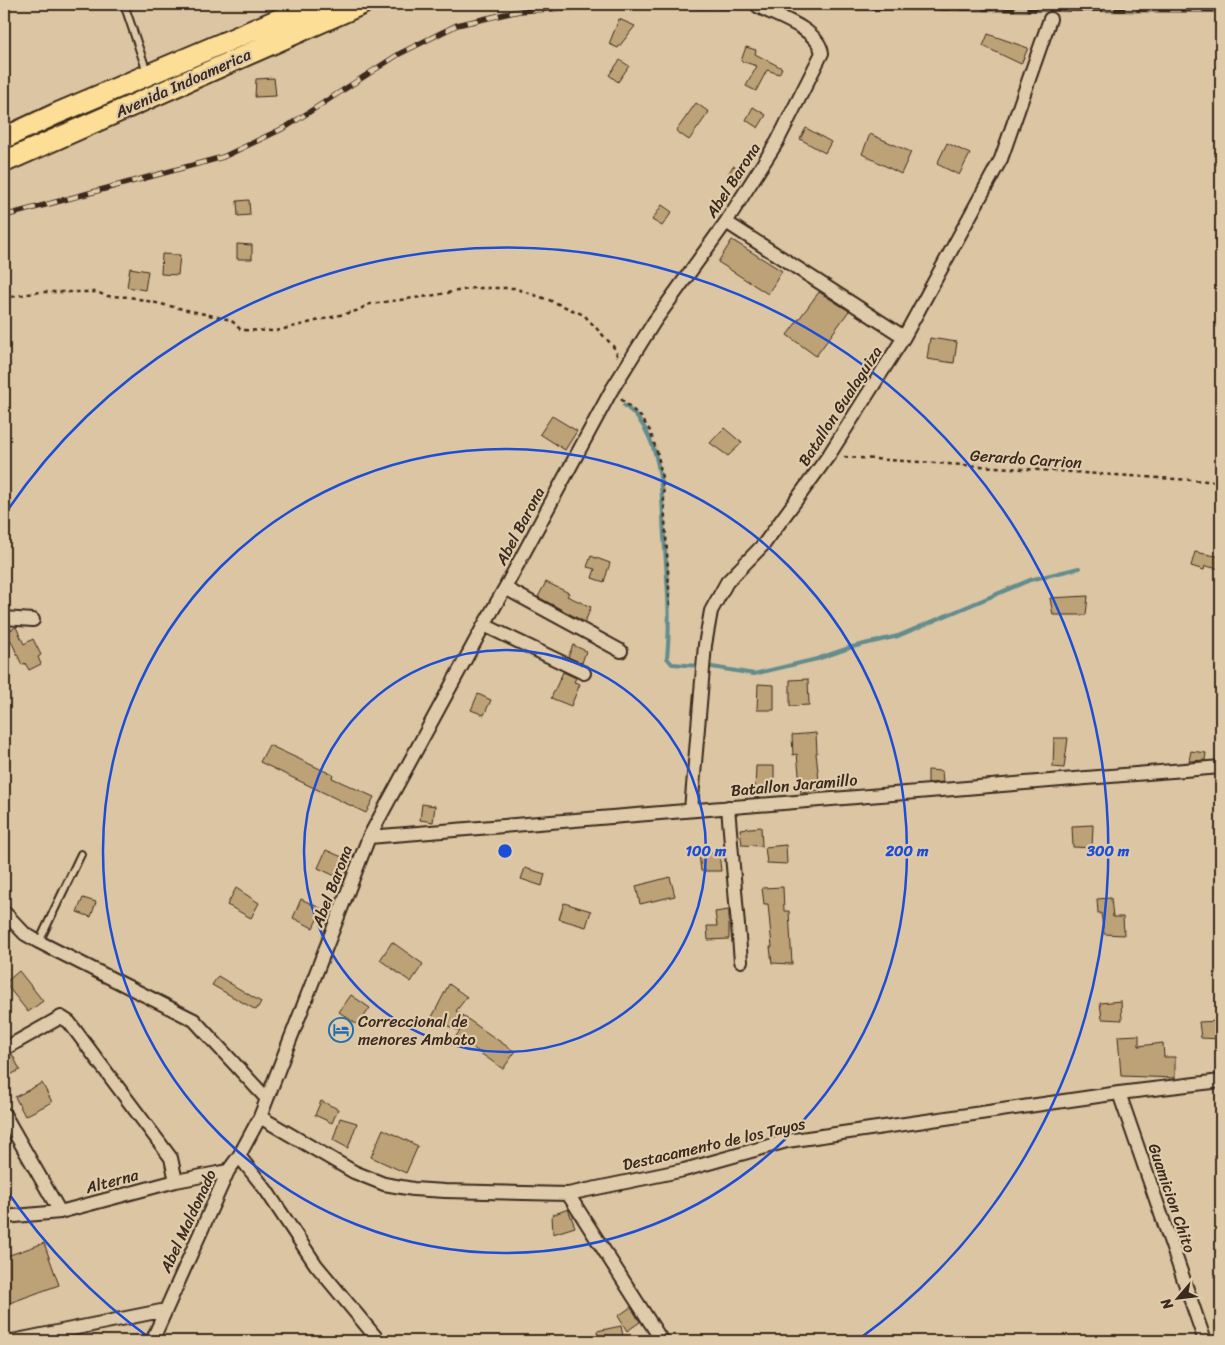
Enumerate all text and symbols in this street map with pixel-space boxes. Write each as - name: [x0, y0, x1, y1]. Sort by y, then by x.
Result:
- street label: Avenida Indoamerica: [109, 40, 257, 126]
- street label: Abel Barona: [697, 136, 768, 225]
- street label: Batallon Gualaguiza: [790, 340, 890, 472]
- street label: Gerardo Carrion: [969, 441, 1083, 477]
- street label: Abel Barona: [487, 481, 553, 571]
- street label: Batallon Jaramillo: [729, 765, 859, 805]
- text: 100 m: [686, 838, 727, 864]
- text: 200 m: [884, 838, 929, 864]
- text: 300 m: [1086, 838, 1130, 864]
- street label: Abel Barona: [303, 841, 361, 932]
- centre of rings: [496, 842, 514, 860]
- place label: Correccional de menores Ambato: [358, 1007, 476, 1054]
- hotel icon: Correccional de menores Ambato: [328, 1017, 354, 1043]
- street label: Destacamento de los Tayos: [620, 1109, 809, 1179]
- street label: Guamicion Chito: [1140, 1139, 1204, 1257]
- street label: Alterna: [81, 1160, 143, 1202]
- street label: Abel Maldonado: [151, 1164, 225, 1279]
- north arrow: [1152, 1272, 1202, 1322]
- text: N: [1154, 1293, 1181, 1315]

